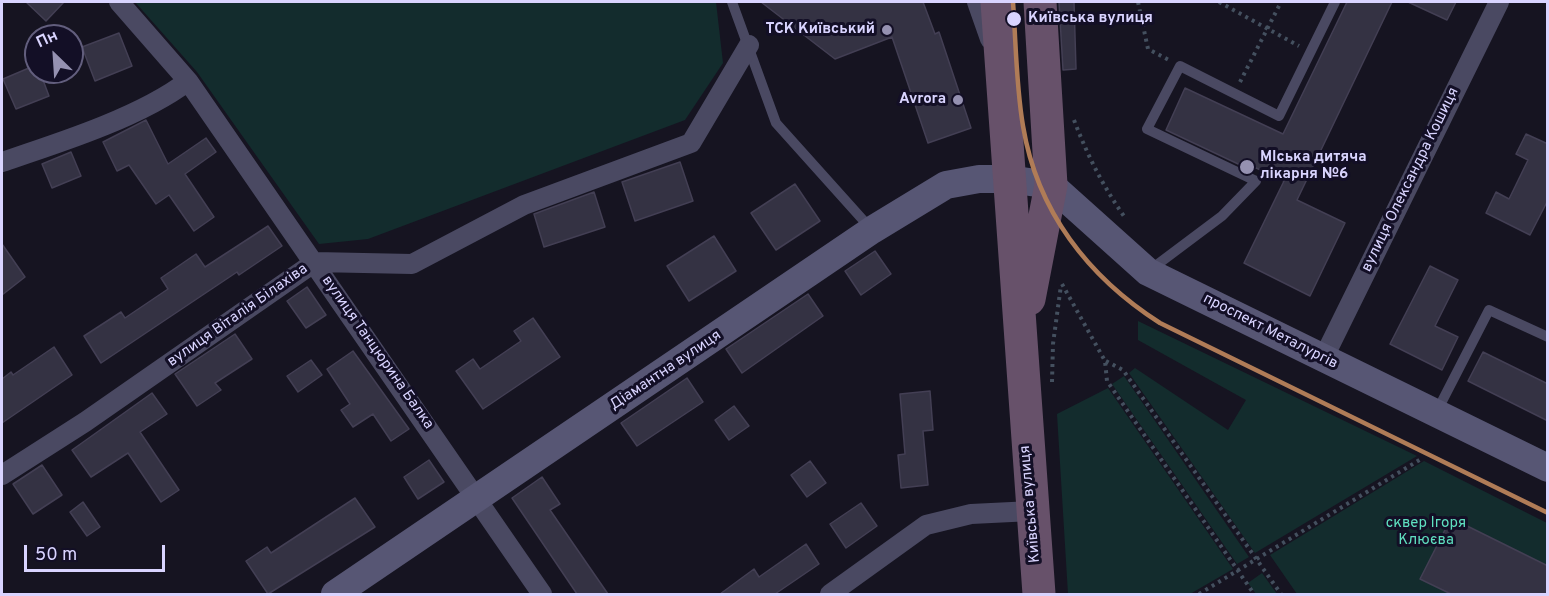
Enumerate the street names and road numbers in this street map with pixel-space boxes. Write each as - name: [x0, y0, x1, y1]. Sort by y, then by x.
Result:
- street label: вулиця Олександра Кошиця: [1358, 85, 1464, 275]
- street label: вулиця Віталія Білахіва: [164, 261, 312, 371]
- street label: вулиця Танцюрина Балка: [317, 273, 437, 433]
- street label: проспект Металургів: [1200, 290, 1340, 374]
- street label: Діамантна вулиця: [607, 327, 725, 415]
- street label: Київська вулиця: [1017, 444, 1045, 564]

